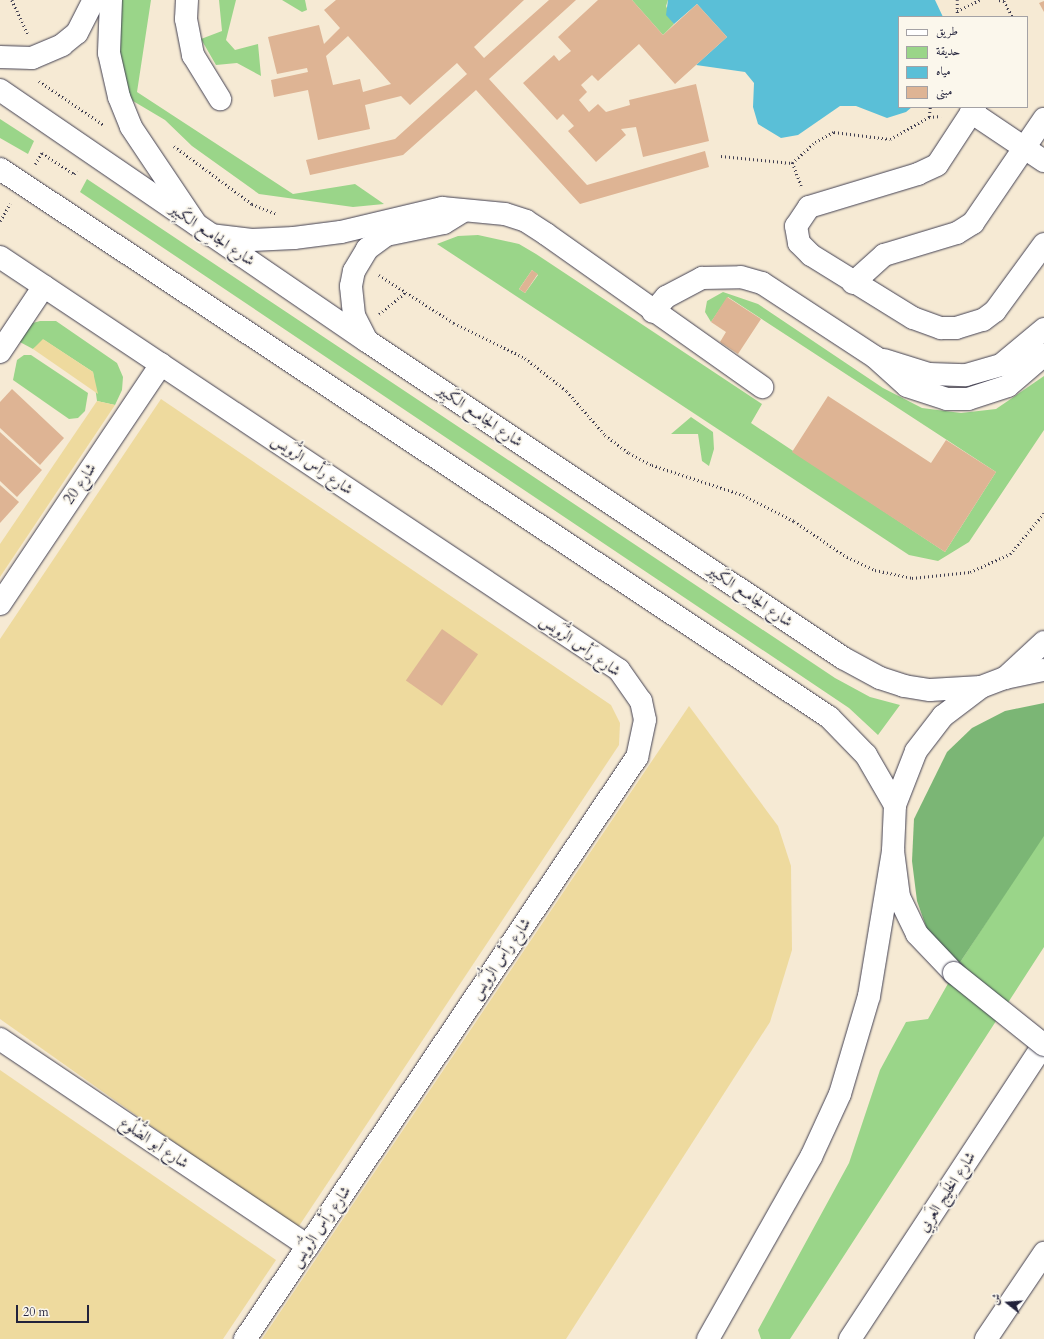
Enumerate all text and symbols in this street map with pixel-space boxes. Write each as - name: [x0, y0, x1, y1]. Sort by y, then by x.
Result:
- legend: [898, 16, 1028, 108]
- text: طريق: [936, 23, 958, 39]
- text: حديقة: [936, 43, 960, 59]
- text: مياه: [936, 63, 951, 79]
- text: مبنى: [936, 83, 952, 99]
- street label: شارع الجامِع الكَبِير: [166, 200, 258, 270]
- street label: شارع الجامِع الكَبِير: [434, 381, 526, 451]
- street label: شارع رَأس الرُّوَيس: [268, 431, 356, 499]
- street label: شارع 20: [60, 460, 100, 508]
- street label: شارع الجامِع الكَبِير: [704, 561, 796, 631]
- street label: شارع رَأس الرُّوَيس: [536, 612, 624, 680]
- street label: شارع رَأس الرُّوَيس: [467, 915, 535, 1003]
- street label: شارع أبو الضُّلُوع: [116, 1113, 192, 1173]
- street label: شارع الخَلِيج العَربِي: [914, 1149, 980, 1235]
- street label: شارع رَأس الرُّوَيس: [287, 1183, 355, 1271]
- north arrow: [988, 1283, 1028, 1323]
- text: ش: [987, 1292, 1005, 1307]
- scale bar: [18, 1297, 91, 1323]
- text: 20 m: [23, 1304, 49, 1320]

